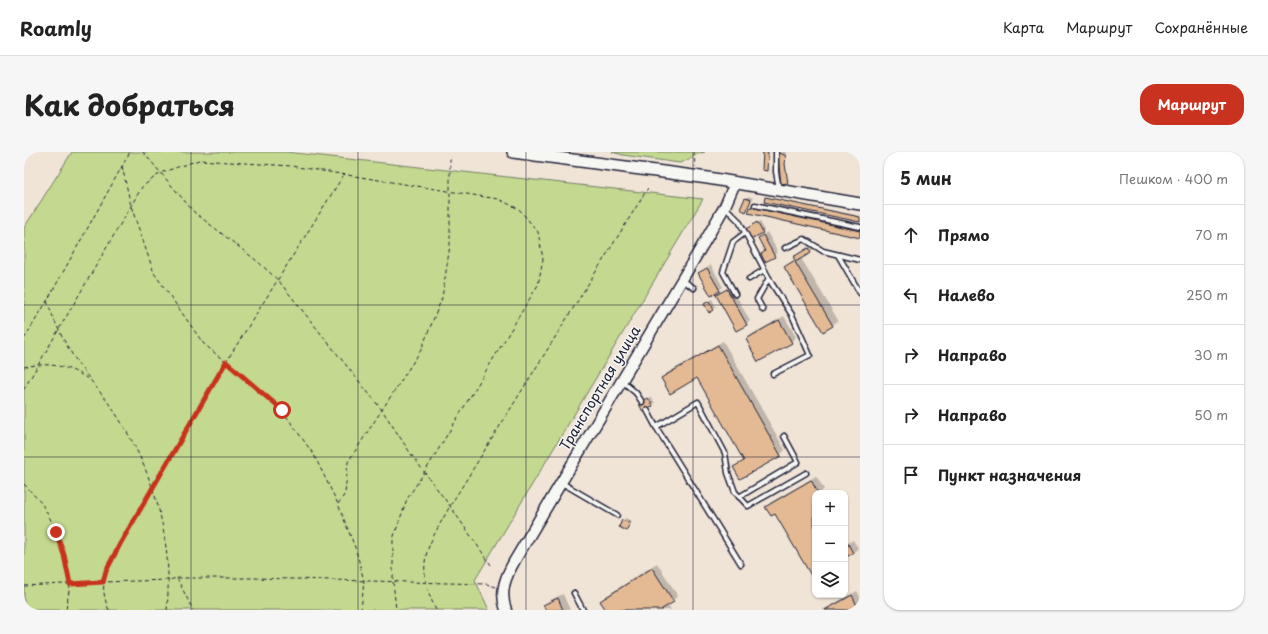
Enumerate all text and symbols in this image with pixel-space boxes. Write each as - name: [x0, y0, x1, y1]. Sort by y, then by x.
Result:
- text: Roamly: [20, 14, 92, 42]
- text: Карта: [1003, 17, 1044, 38]
- text: Маршрут: [1066, 17, 1132, 38]
- text: Сохранённые: [1154, 17, 1248, 38]
- text: Как добраться: [24, 83, 235, 126]
- button: Маршрут: [1140, 84, 1244, 125]
- text: 5 мин: [900, 165, 952, 191]
- text: Пешком · 400 m: [1119, 169, 1228, 188]
- text: Прямо: [938, 223, 989, 246]
- icon: ahead: [900, 224, 922, 246]
- text: 70 m: [1195, 225, 1228, 244]
- text: Налево: [938, 283, 995, 306]
- icon: left: [900, 284, 922, 306]
- text: 250 m: [1186, 285, 1228, 304]
- street label: Транспортная улица: [554, 321, 645, 454]
- text: Направо: [938, 343, 1007, 366]
- icon: right: [900, 344, 922, 366]
- text: 30 m: [1194, 345, 1228, 364]
- route start: [273, 401, 291, 419]
- text: Направо: [938, 403, 1007, 426]
- icon: right: [900, 404, 922, 426]
- text: 50 m: [1194, 405, 1228, 424]
- text: Пункт назначения: [938, 463, 1081, 486]
- icon: arrive: [900, 464, 922, 486]
- map controls: [812, 490, 848, 598]
- button: +: [812, 490, 848, 526]
- route end: [47, 523, 65, 541]
- button: −: [812, 526, 848, 562]
- button: layers: [812, 562, 848, 598]

